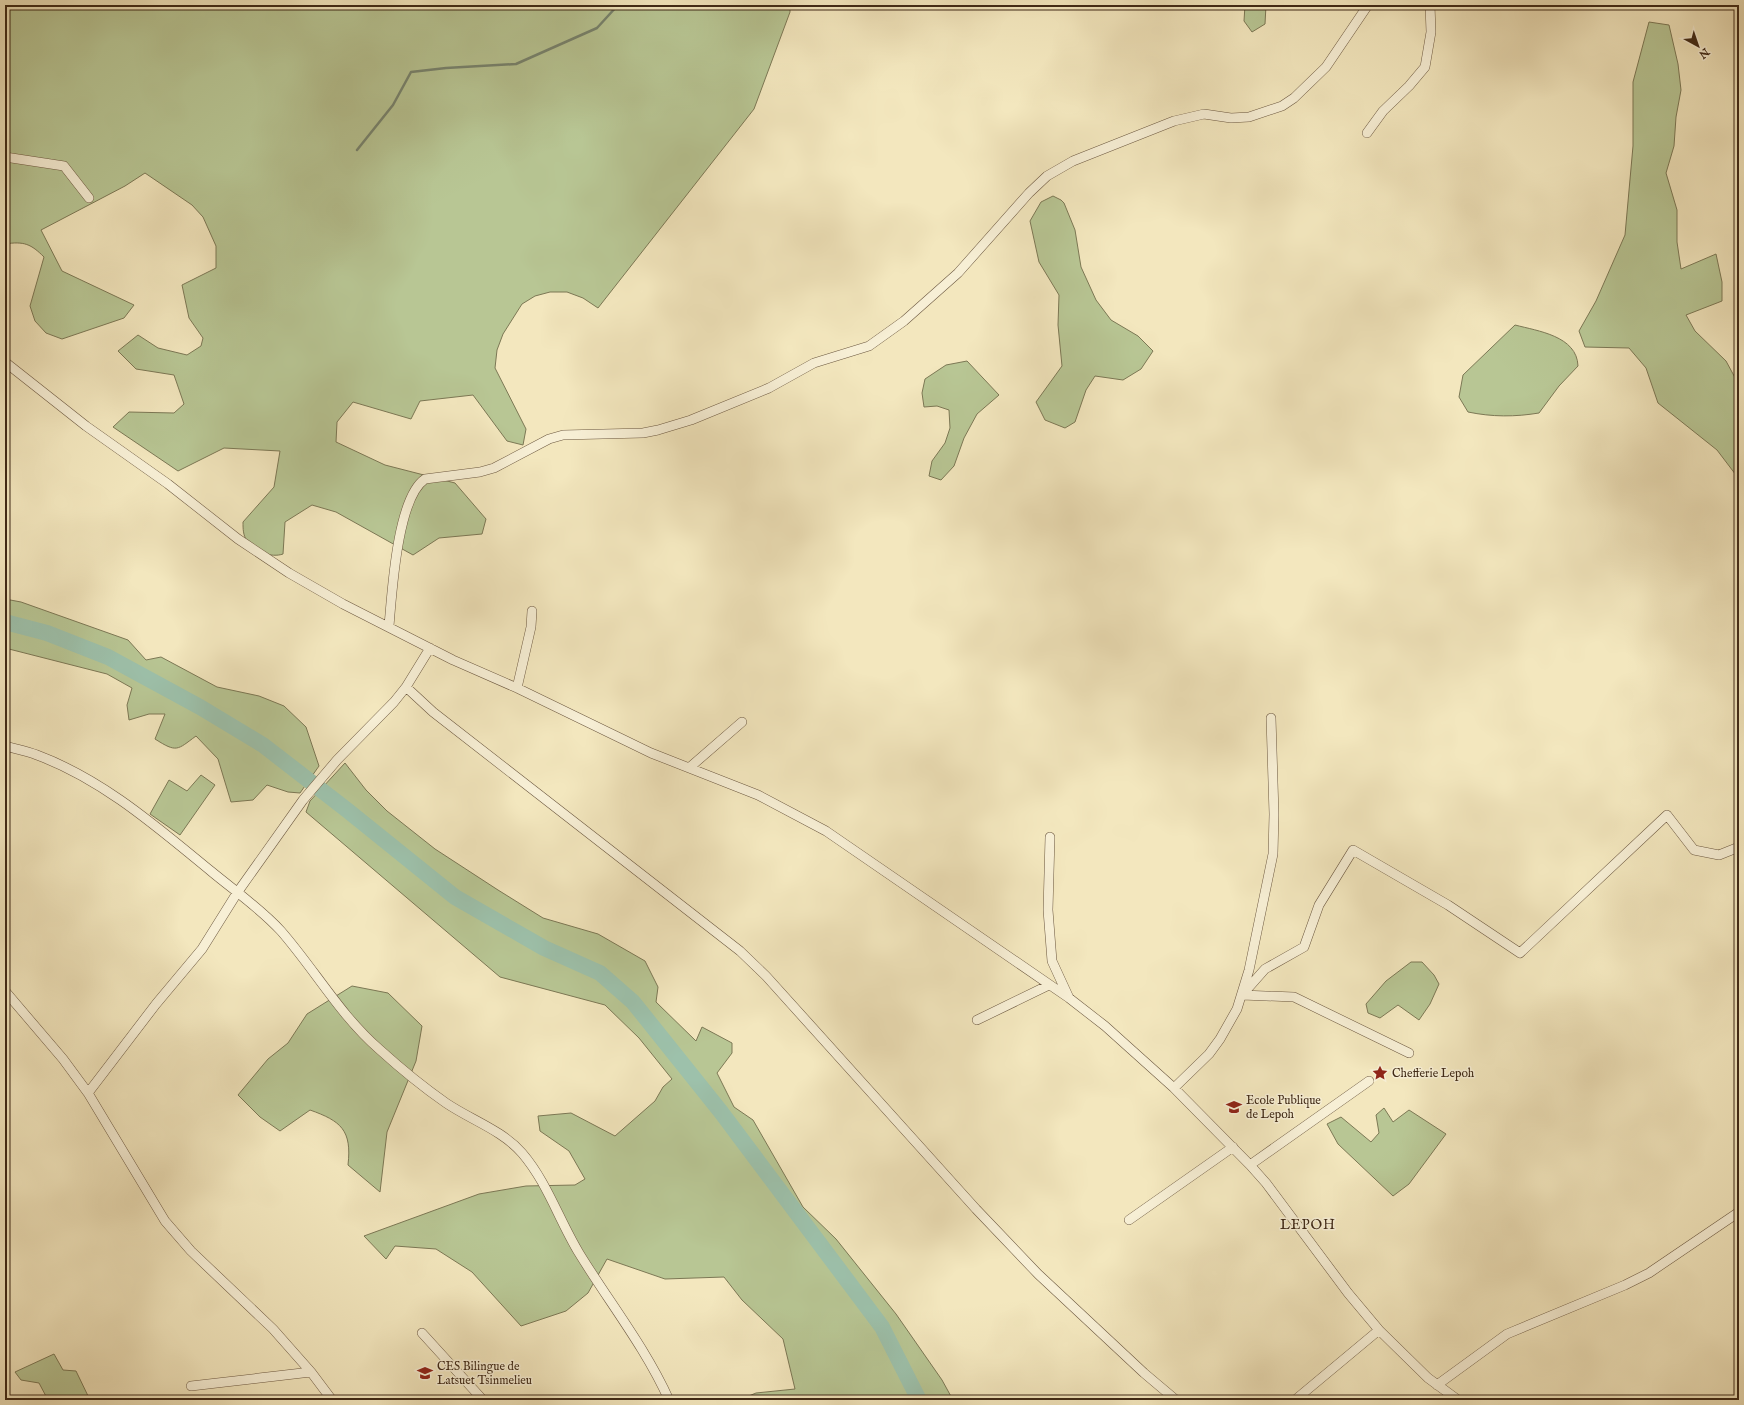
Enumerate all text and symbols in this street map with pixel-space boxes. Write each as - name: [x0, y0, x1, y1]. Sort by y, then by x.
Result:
- north arrow: [1678, 26, 1718, 66]
- text: N: [1695, 44, 1713, 62]
- place icon: Chefferie Lepoh: [1371, 1064, 1389, 1082]
- place label: Chefferie Lepoh: [1392, 1066, 1475, 1082]
- place label: Ecole Publique de Lepoh: [1246, 1093, 1321, 1123]
- school or university icon: Ecole Publique de Lepoh: [1225, 1098, 1243, 1116]
- district label: LEPOH: [1280, 1216, 1336, 1234]
- place label: CES Bilingue de Latsuet Tsinmelieu: [437, 1359, 532, 1388]
- school or university icon: CES Bilingue de Latsuet Tsinmelieu: [416, 1364, 434, 1382]

